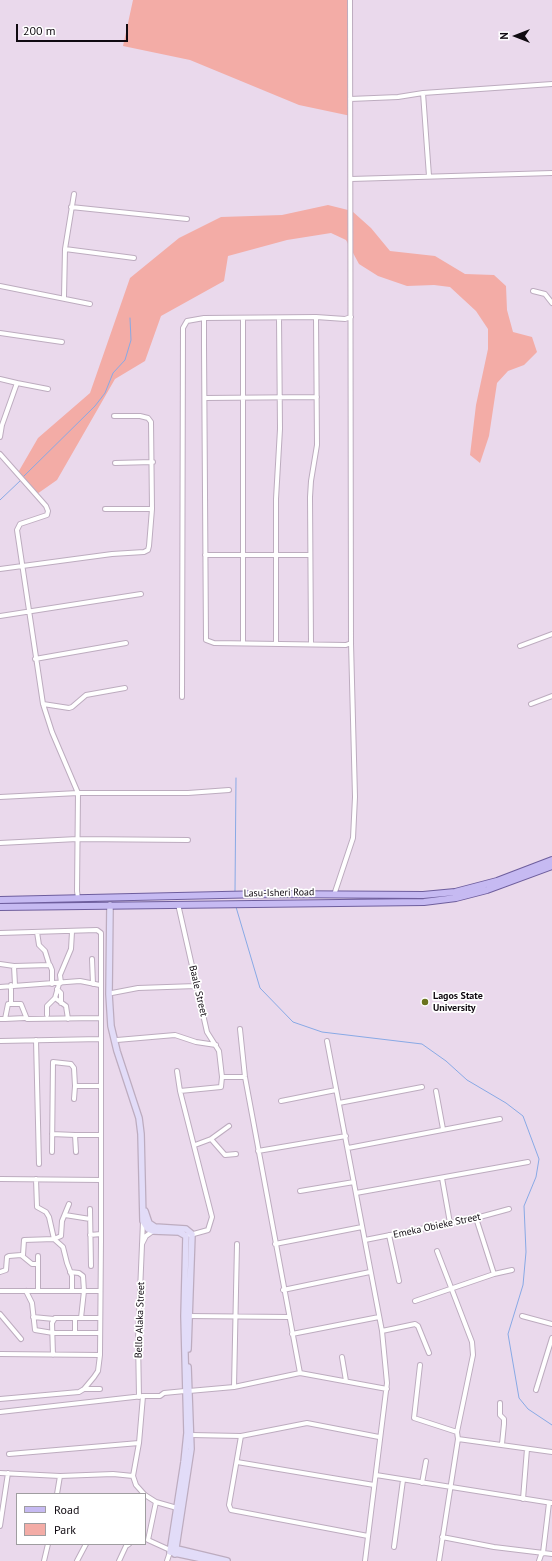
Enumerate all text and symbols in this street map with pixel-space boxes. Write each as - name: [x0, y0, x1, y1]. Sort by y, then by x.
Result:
- scale bar: [18, 16, 130, 42]
- north arrow: [496, 16, 536, 56]
- text: 200 m: [23, 23, 56, 38]
- text: N: [497, 32, 511, 40]
- street label: Lasu-Isheri Road: [244, 886, 314, 900]
- street label: Baale Street: [186, 964, 210, 1018]
- place label: Lagos State University: [433, 990, 483, 1014]
- marker: Lagos State University: [420, 997, 430, 1007]
- street label: Emeka Obieke Street: [392, 1211, 482, 1241]
- street label: Bello Alaka Street: [133, 1282, 147, 1358]
- legend: [16, 1493, 146, 1545]
- text: Road: [54, 1502, 79, 1517]
- text: Park: [54, 1522, 76, 1537]

